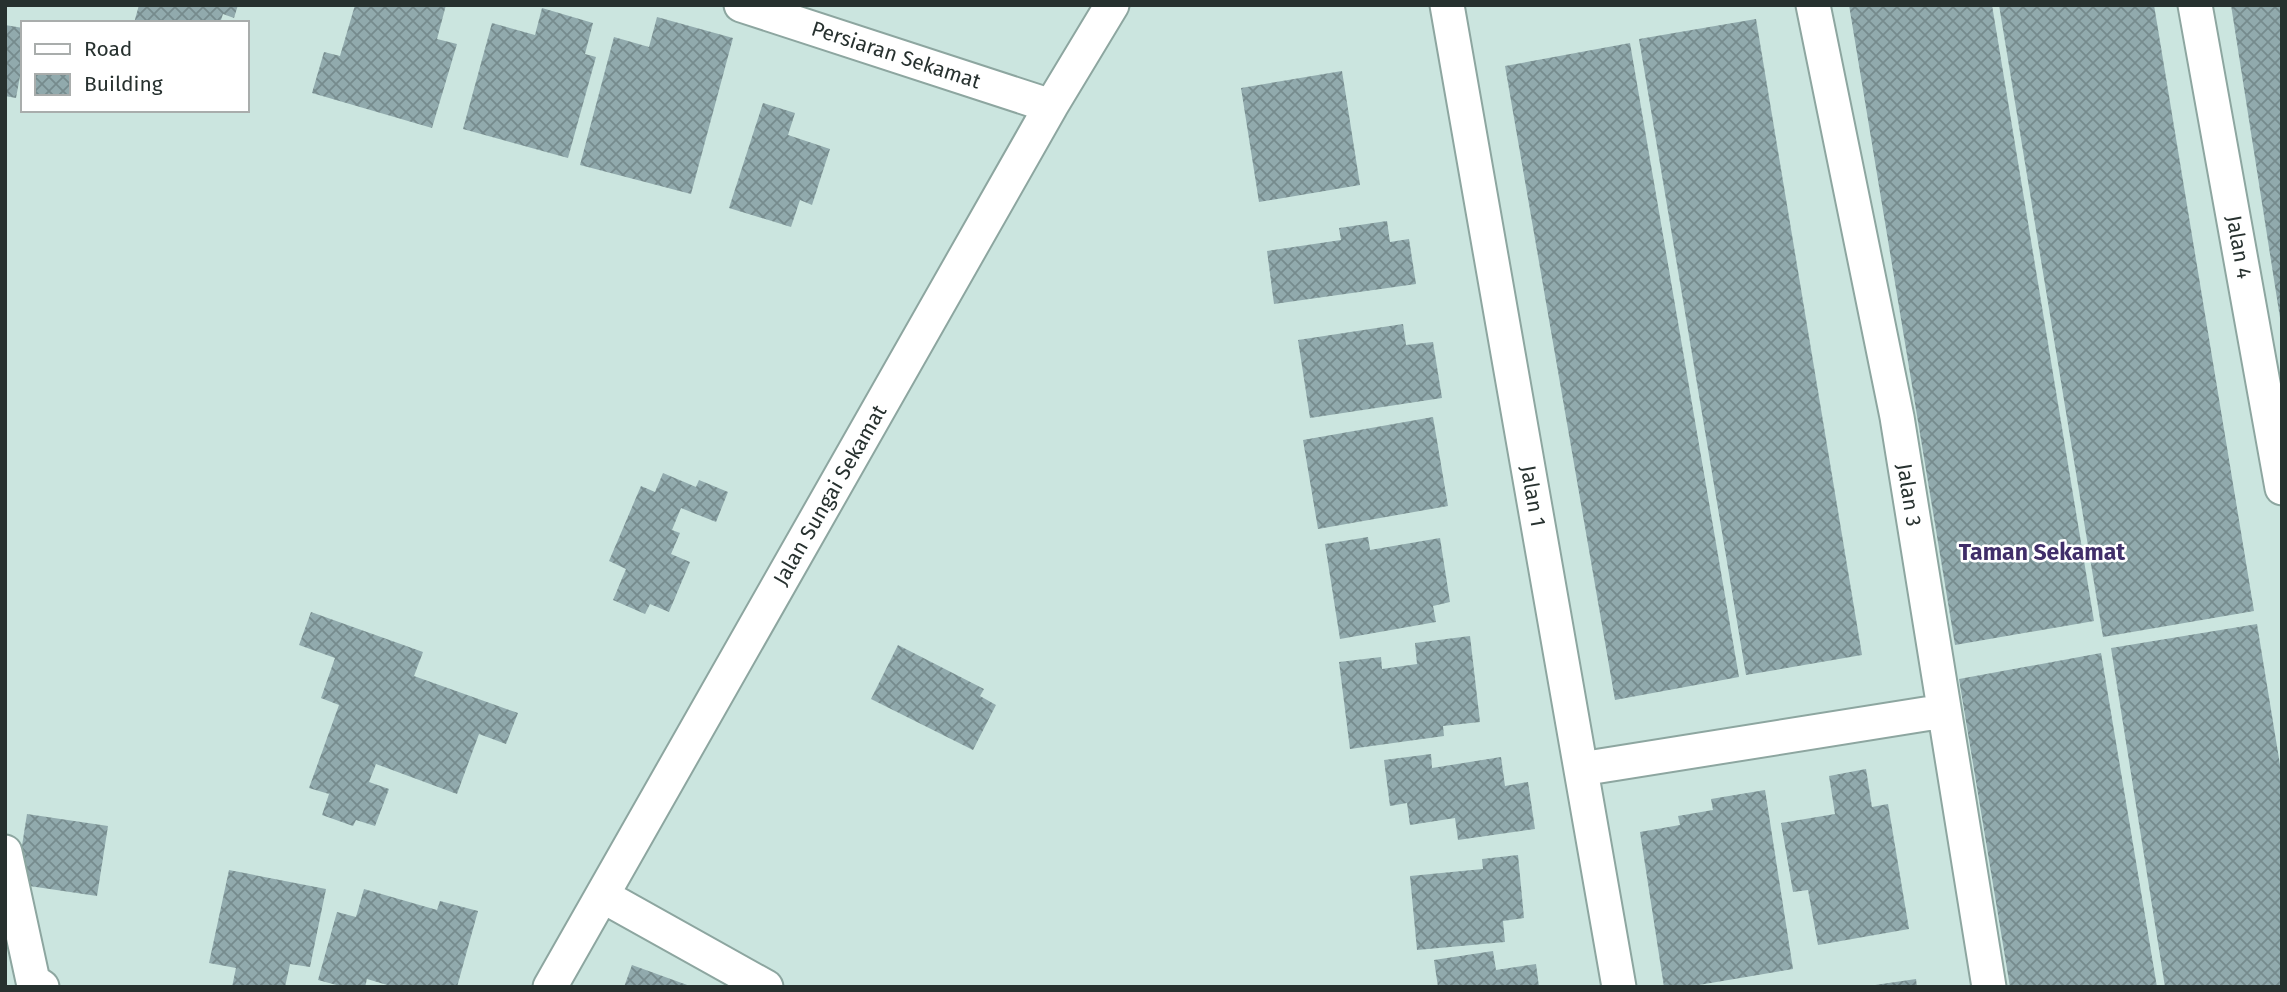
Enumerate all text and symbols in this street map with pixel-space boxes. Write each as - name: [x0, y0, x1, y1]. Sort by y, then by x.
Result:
- street label: Persiaran Sekamat: [808, 15, 984, 95]
- legend: [21, 21, 248, 112]
- text: Road: [84, 36, 132, 62]
- text: Building: [84, 71, 163, 97]
- street label: Jalan 4: [2221, 213, 2257, 281]
- street label: Jalan Sungai Sekamat: [768, 400, 892, 590]
- street label: Jalan 3: [1891, 462, 1927, 528]
- street label: Jalan 1: [1515, 463, 1551, 529]
- district label: Taman Sekamat: [1959, 538, 2126, 566]

